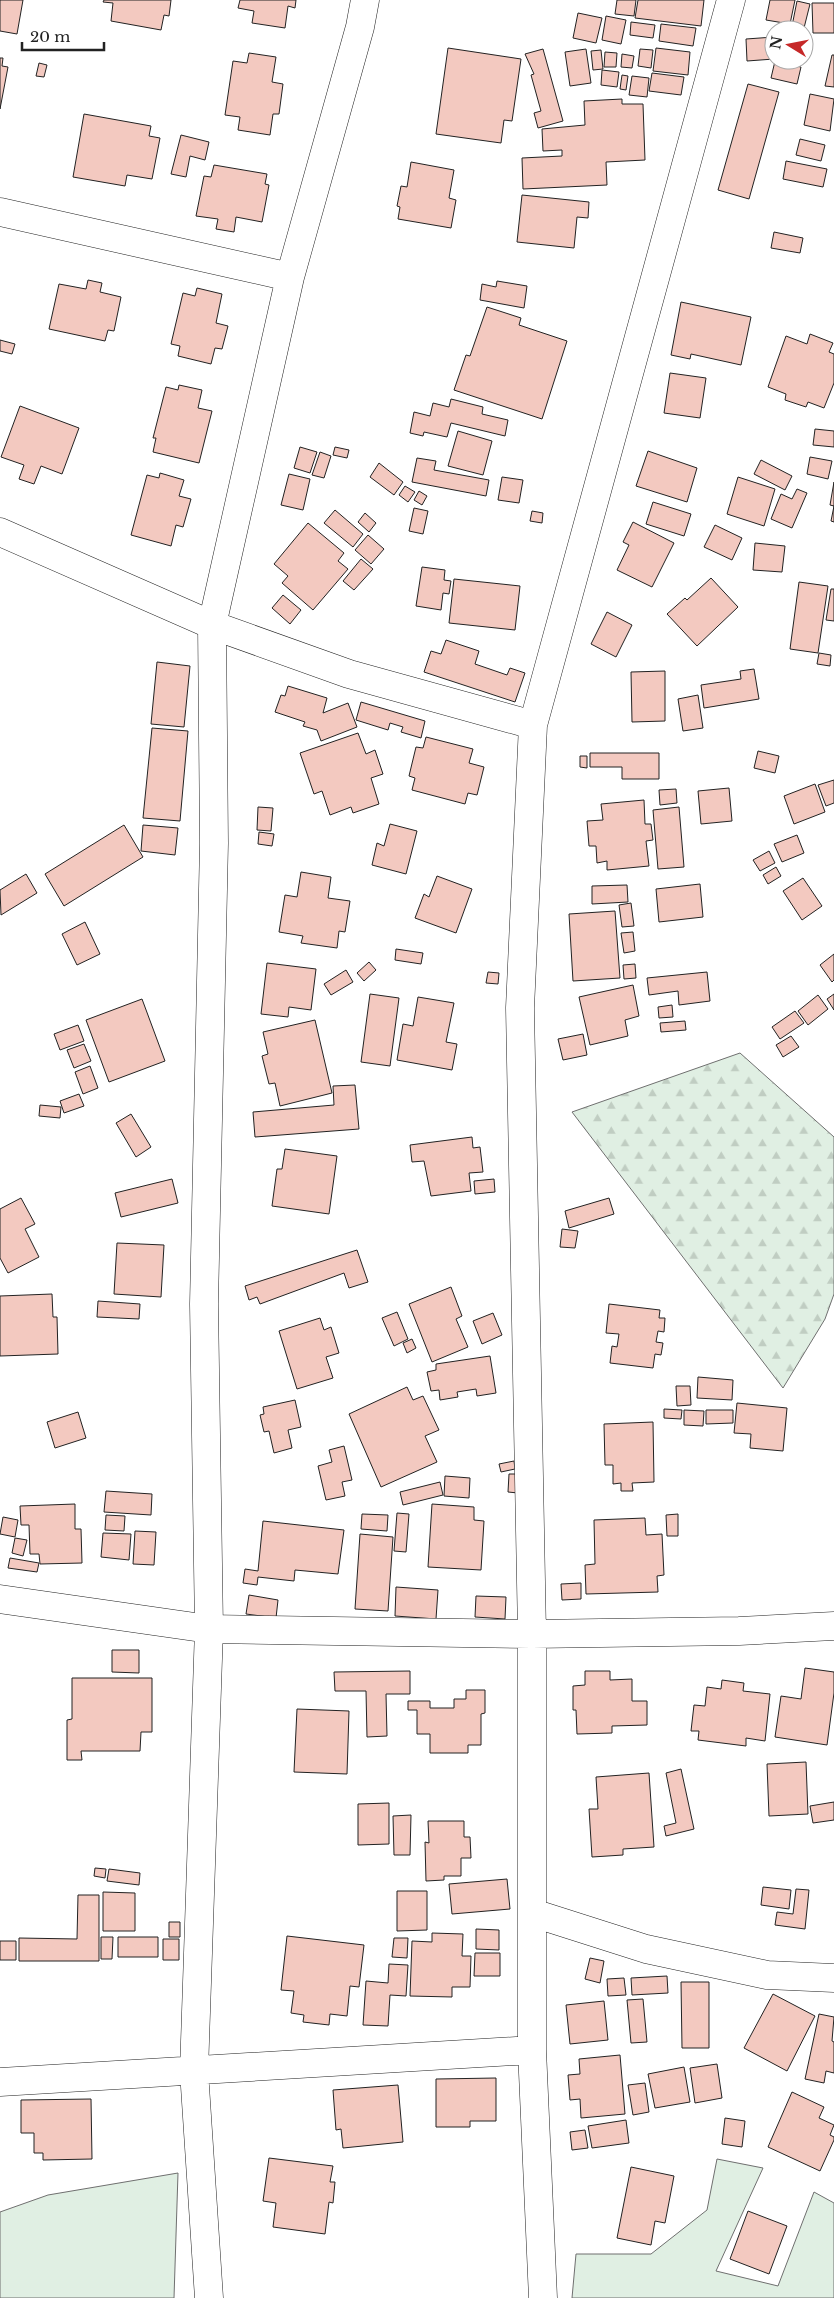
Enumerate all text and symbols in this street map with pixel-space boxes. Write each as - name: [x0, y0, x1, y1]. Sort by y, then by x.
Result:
- scale bar: [22, 20, 105, 52]
- north arrow: [764, 20, 814, 70]
- text: 20 m: [30, 27, 70, 46]
- text: N: [766, 35, 786, 51]

